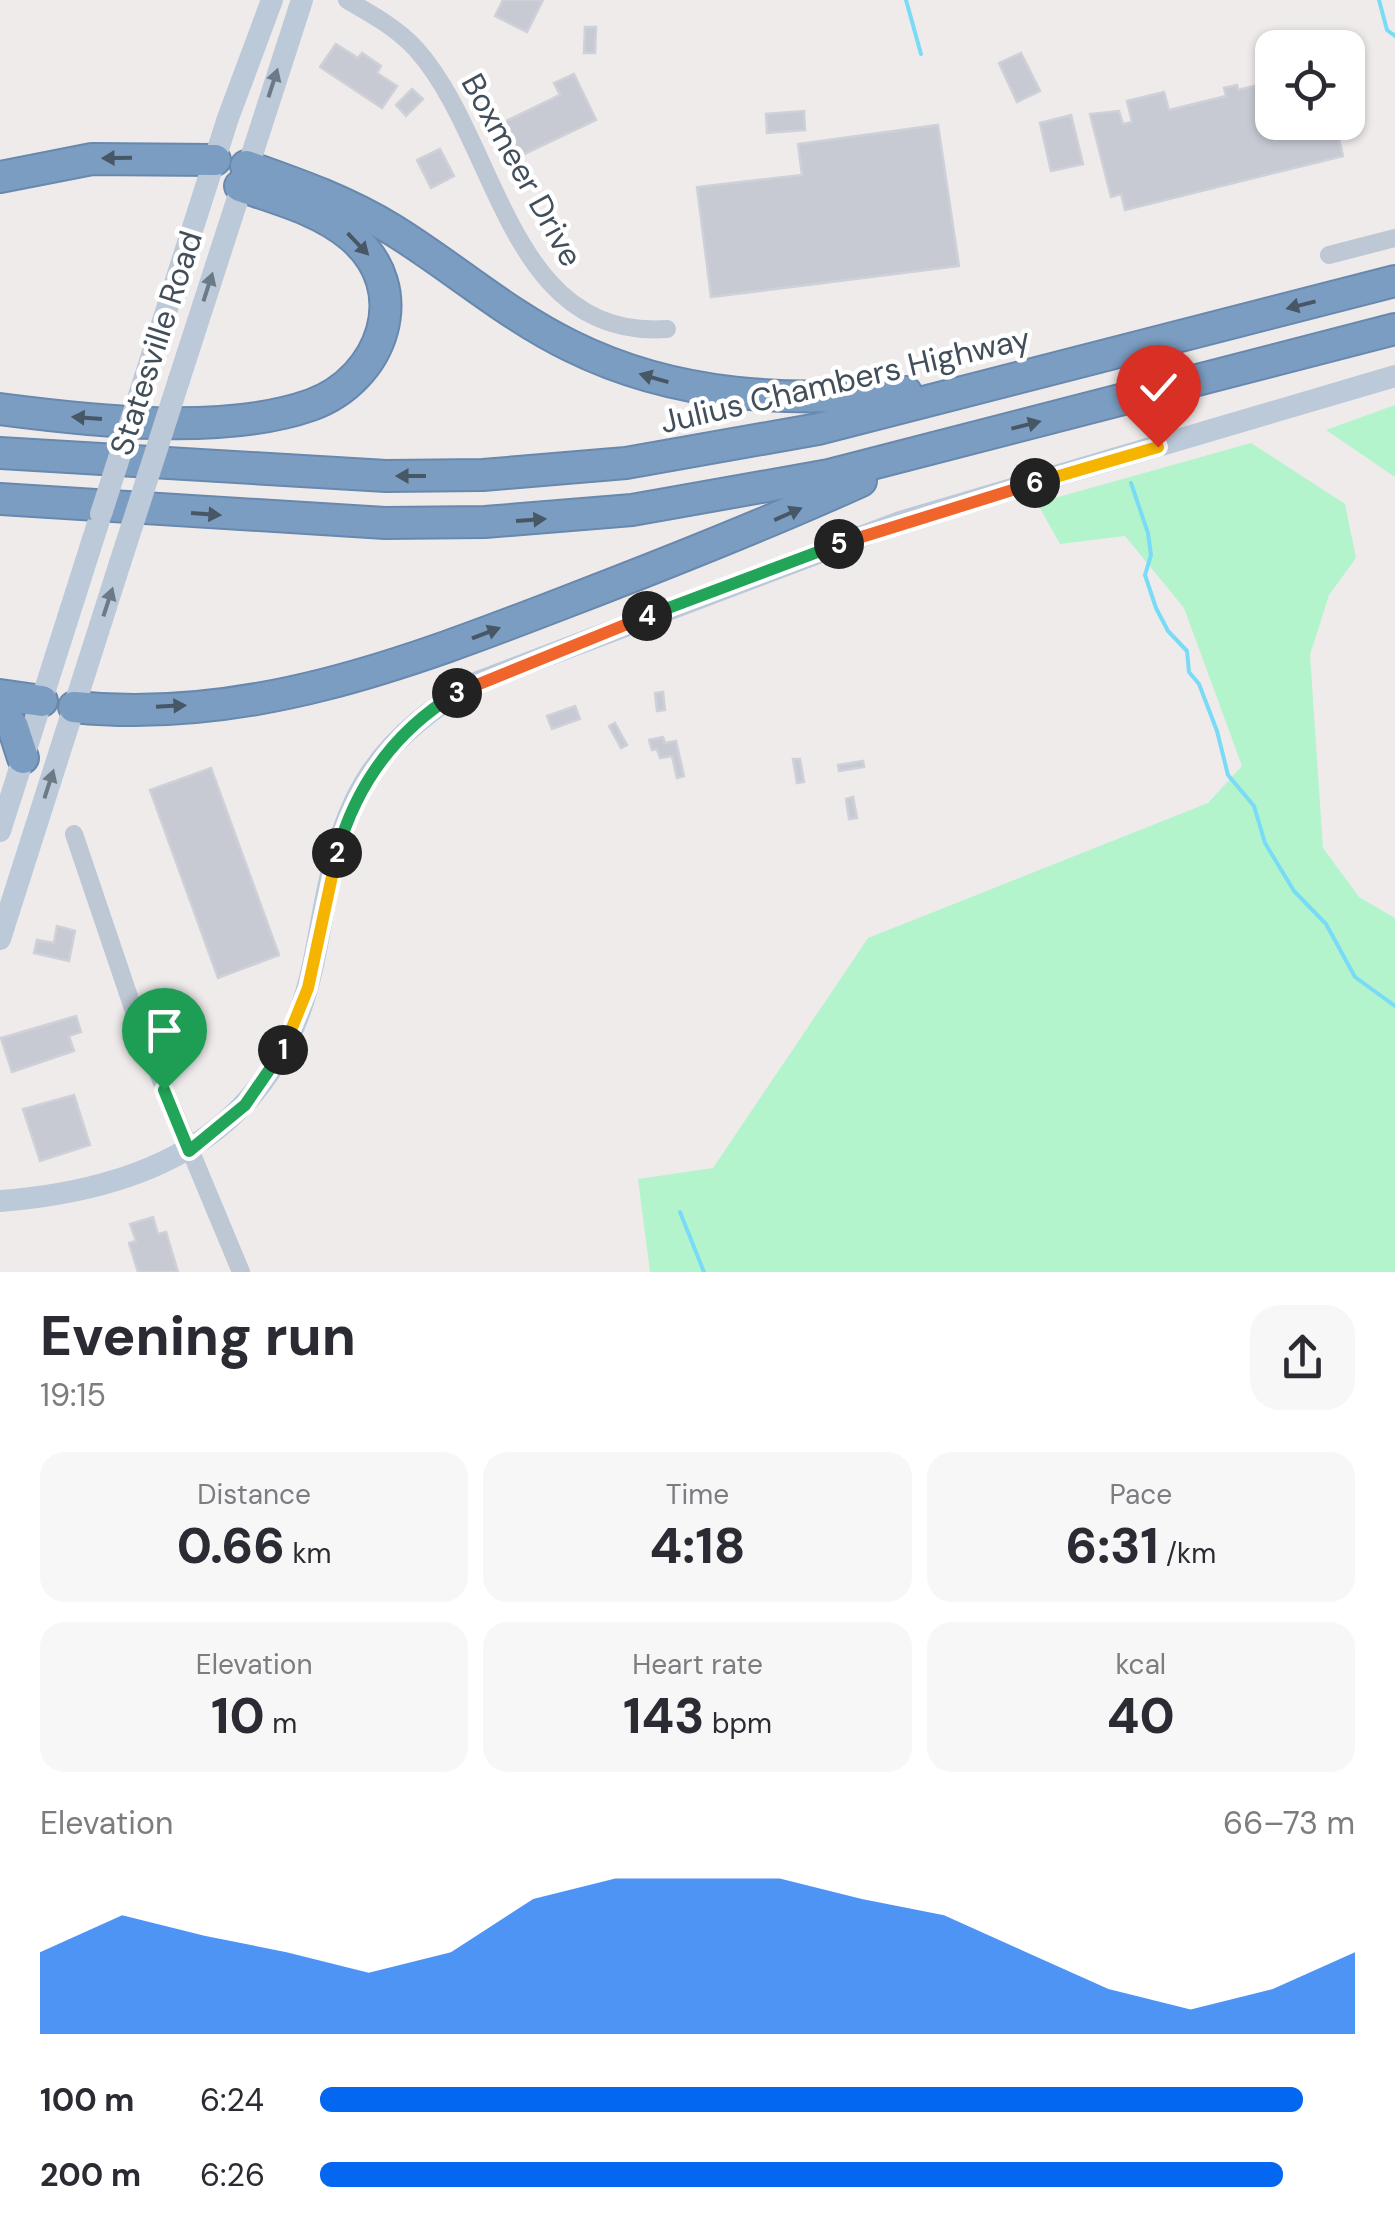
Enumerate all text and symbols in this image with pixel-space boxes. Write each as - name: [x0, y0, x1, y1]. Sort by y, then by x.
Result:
- map controls: [1255, 30, 1365, 140]
- button: locate: [1255, 30, 1365, 140]
- street label: Boxmeer Drive: [452, 66, 592, 274]
- one-way arrow: [267, 67, 282, 97]
- one-way arrow: [101, 151, 133, 167]
- street label: Statesville Road: [100, 225, 212, 461]
- one-way arrow: [346, 231, 369, 255]
- one-way arrow: [202, 271, 217, 301]
- one-way arrow: [1285, 298, 1316, 313]
- street label: Julius Chambers Highway: [656, 317, 1034, 443]
- pin: [1116, 345, 1201, 448]
- icon: check: [1131, 360, 1186, 415]
- one-way arrow: [638, 370, 669, 385]
- one-way arrow: [70, 410, 102, 426]
- one-way arrow: [1011, 416, 1042, 432]
- pin: 6: [1010, 458, 1060, 508]
- text: 6: [1026, 464, 1044, 501]
- one-way arrow: [395, 468, 427, 484]
- one-way arrow: [191, 506, 222, 522]
- one-way arrow: [773, 506, 803, 522]
- one-way arrow: [515, 511, 547, 527]
- pin: 5: [814, 519, 864, 569]
- text: 5: [830, 525, 848, 562]
- one-way arrow: [101, 586, 116, 616]
- pin: 4: [622, 591, 672, 641]
- text: 4: [638, 597, 656, 634]
- one-way arrow: [471, 625, 501, 640]
- pin: 3: [432, 668, 482, 718]
- text: 3: [449, 674, 465, 711]
- one-way arrow: [156, 698, 188, 714]
- one-way arrow: [43, 769, 58, 799]
- pin: 2: [312, 828, 362, 878]
- text: 2: [329, 834, 345, 871]
- pin: [122, 988, 207, 1091]
- icon: arrive: [137, 1003, 192, 1058]
- pin: 1: [258, 1025, 308, 1075]
- text: 1: [278, 1031, 288, 1068]
- text: Evening run: [40, 1300, 356, 1372]
- button: share: [1250, 1305, 1355, 1410]
- text: 19:15: [40, 1374, 106, 1416]
- text: Distance: [197, 1476, 311, 1513]
- text: Time: [666, 1476, 729, 1513]
- text: Pace: [1109, 1476, 1172, 1513]
- text: 0.66: [177, 1513, 285, 1579]
- text: 4:18: [650, 1513, 745, 1579]
- text: 6:31: [1066, 1513, 1159, 1579]
- text: km: [285, 1535, 332, 1572]
- text: /km: [1159, 1535, 1216, 1572]
- text: Elevation: [196, 1646, 313, 1683]
- text: Heart rate: [632, 1646, 763, 1683]
- text: kcal: [1116, 1646, 1166, 1683]
- text: 10: [211, 1683, 265, 1749]
- text: 143: [623, 1683, 704, 1749]
- text: 40: [1107, 1683, 1175, 1749]
- text: m: [265, 1705, 297, 1742]
- text: bpm: [704, 1705, 772, 1742]
- text: Elevation: [40, 1802, 173, 1844]
- text: 66–73 m: [1223, 1802, 1355, 1844]
- text: 100 m: [40, 2079, 134, 2121]
- text: 6:24: [200, 2079, 264, 2121]
- text: 200 m: [40, 2154, 141, 2196]
- text: 6:26: [200, 2154, 265, 2196]

